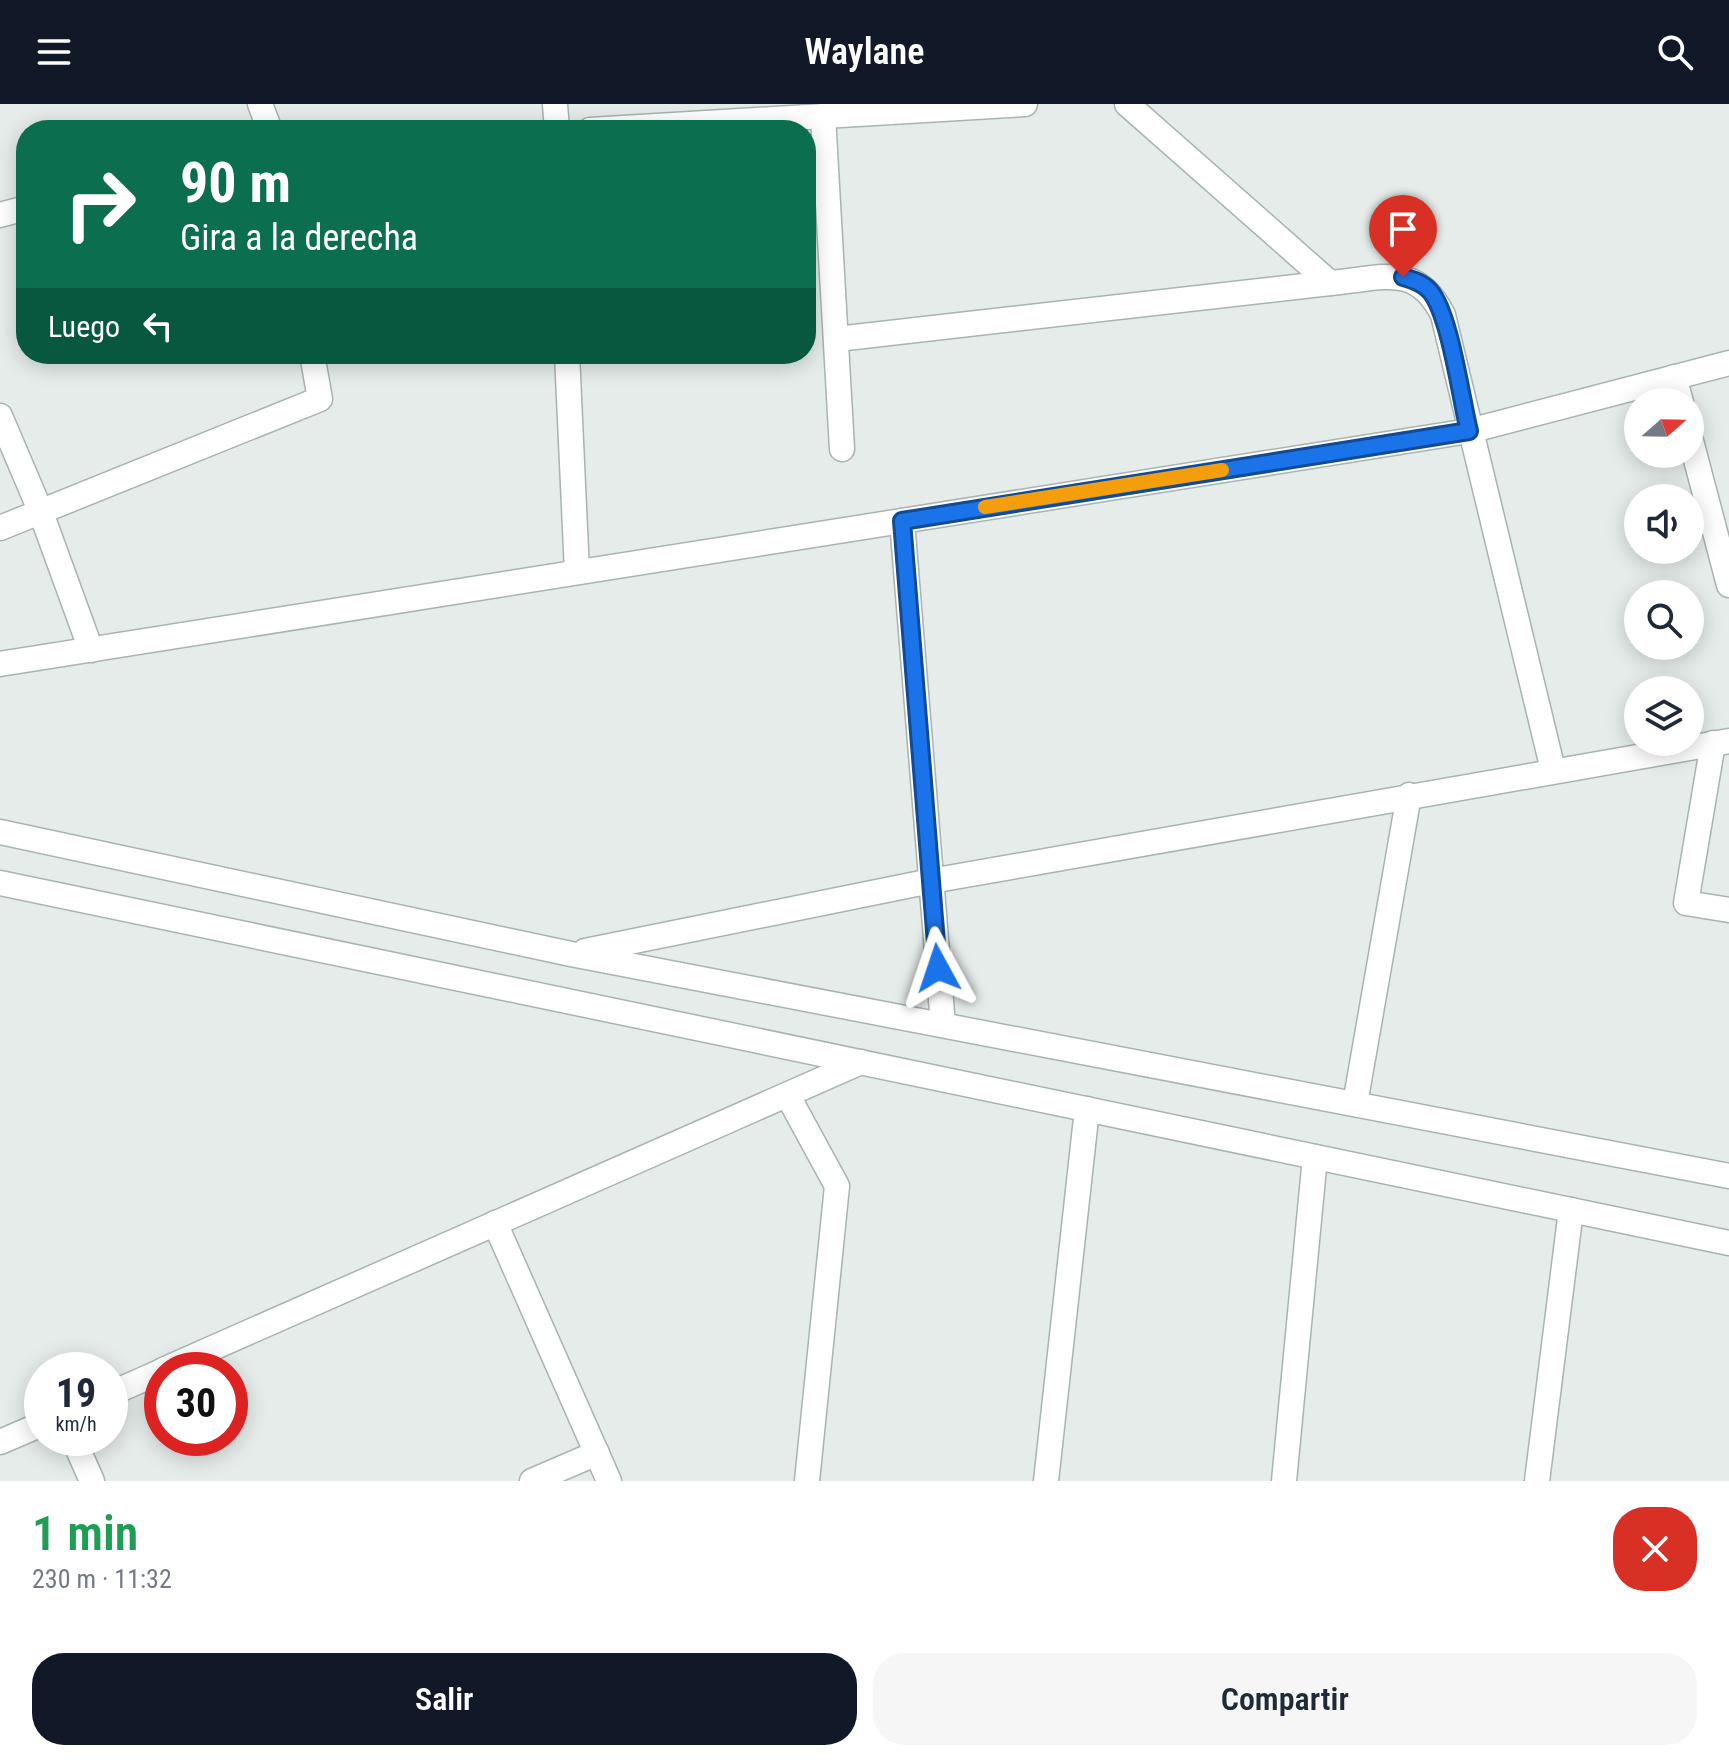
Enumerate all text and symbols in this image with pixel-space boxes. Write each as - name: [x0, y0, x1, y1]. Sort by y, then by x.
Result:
- icon: menu: [32, 30, 76, 74]
- icon: search: [1653, 30, 1697, 74]
- text: Waylane: [805, 31, 924, 73]
- text: 90 m: [180, 150, 291, 216]
- icon: right: [48, 152, 152, 256]
- pin: [1369, 195, 1437, 277]
- icon: arrive: [1381, 207, 1425, 251]
- text: Gira a la derecha: [180, 217, 418, 259]
- icon: left: [136, 304, 180, 348]
- text: Luego: [48, 309, 120, 344]
- north arrow: [1624, 388, 1704, 468]
- map controls: [1624, 388, 1704, 756]
- button: sound: [1624, 484, 1704, 564]
- button: search: [1624, 580, 1704, 660]
- button: layers: [1624, 676, 1704, 756]
- position arrow: [896, 926, 980, 1010]
- speed limit sign: 30: [144, 1352, 248, 1456]
- text: 19: [56, 1370, 96, 1417]
- text: km/h: [55, 1412, 97, 1436]
- text: 1 min: [32, 1505, 138, 1562]
- button: close: [1613, 1507, 1697, 1591]
- text: 230 m · 11:32: [32, 1564, 172, 1594]
- button: Salir: [32, 1653, 857, 1745]
- button: Compartir: [873, 1653, 1697, 1745]

